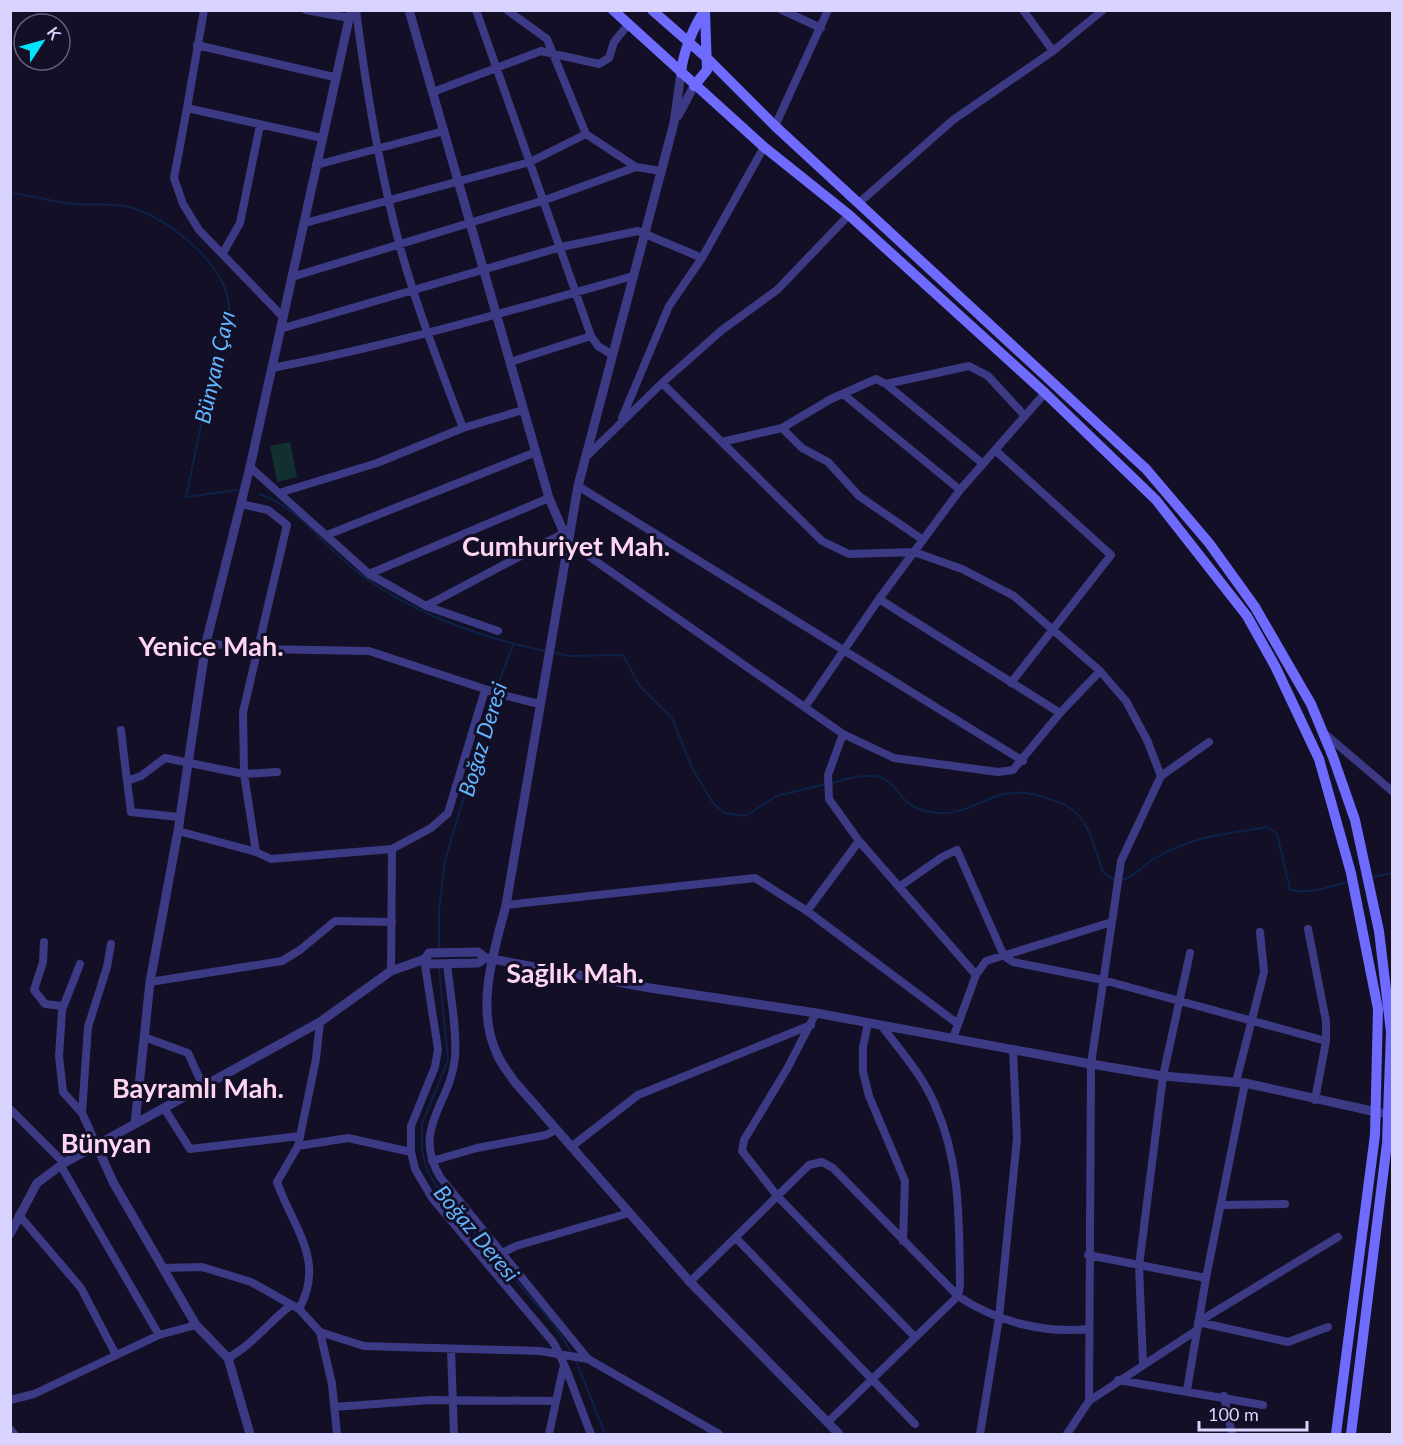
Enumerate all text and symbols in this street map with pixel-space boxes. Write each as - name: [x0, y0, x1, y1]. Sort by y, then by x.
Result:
- north arrow: [12, 12, 72, 72]
- text: K: [44, 23, 66, 44]
- water label: Bünyan Çayı: [188, 308, 240, 426]
- district label: Cumhuriyet Mah.: [462, 529, 670, 562]
- district label: Yenice Mah.: [137, 629, 284, 662]
- water label: Boğaz Deresi: [452, 679, 512, 799]
- district label: Sağlık Mah.: [506, 956, 644, 989]
- district label: Bayramlı Mah.: [112, 1071, 284, 1104]
- district label: Bünyan: [61, 1126, 151, 1159]
- water label: Boğaz Deresi: [429, 1179, 525, 1287]
- scale bar: [1199, 1394, 1307, 1432]
- text: 100 m: [1208, 1403, 1259, 1425]

